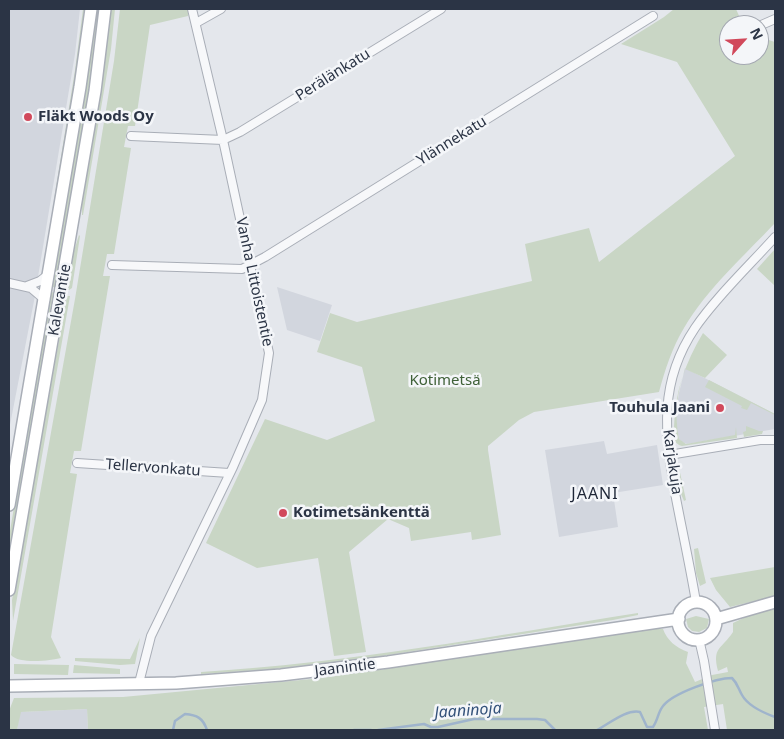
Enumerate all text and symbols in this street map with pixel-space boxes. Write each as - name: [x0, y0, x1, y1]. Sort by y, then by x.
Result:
- north arrow: [719, 15, 769, 65]
- text: N: [746, 24, 768, 43]
- street label: Perälänkatu: [292, 45, 374, 105]
- place label: Fläkt Woods Oy: [38, 108, 154, 126]
- marker: Fläkt Woods Oy: [22, 111, 34, 123]
- street label: Ylännekatu: [414, 112, 490, 170]
- street label: Vanha Littoistentie: [232, 216, 276, 348]
- street label: Kalevantie: [45, 263, 75, 337]
- park label: Kotimetsä: [409, 372, 481, 390]
- place label: Touhula Jaani: [609, 399, 710, 417]
- marker: Touhula Jaani: [714, 402, 726, 414]
- street label: Karjakuja: [659, 428, 685, 496]
- street label: Tellervonkatu: [105, 456, 201, 480]
- district label: JAANI: [571, 484, 619, 504]
- place label: Kotimetsänkenttä: [293, 504, 430, 522]
- marker: Kotimetsänkenttä: [277, 507, 289, 519]
- street label: Jaanintie: [314, 655, 376, 681]
- water label: Jaaninoja: [434, 699, 502, 723]

